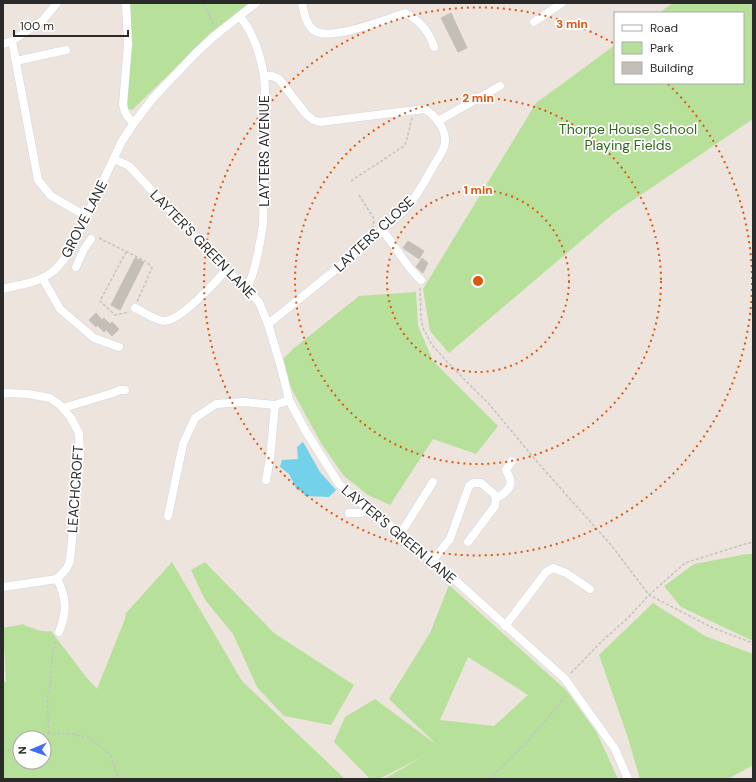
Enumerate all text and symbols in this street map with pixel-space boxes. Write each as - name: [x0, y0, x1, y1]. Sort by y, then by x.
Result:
- scale bar: [14, 12, 128, 38]
- legend: [614, 12, 744, 84]
- text: 3 min: [556, 16, 588, 32]
- text: 100 m: [20, 18, 54, 34]
- text: Road: [650, 20, 678, 36]
- text: Park: [650, 40, 674, 56]
- text: Building: [650, 60, 694, 76]
- text: 2 min: [462, 90, 494, 106]
- street label: LAYTERS AVENUE: [255, 95, 273, 207]
- park label: Thorpe House School Playing Fields: [559, 120, 697, 154]
- street label: GROVE LANE: [57, 177, 111, 261]
- text: 1 min: [463, 182, 493, 198]
- street label: LAYTER'S GREEN LANE: [146, 186, 260, 302]
- street label: LAYTERS CLOSE: [330, 192, 418, 276]
- centre of rings: [471, 274, 485, 288]
- street label: LEACHCROFT: [63, 444, 87, 534]
- street label: LAYTER'S GREEN LANE: [338, 481, 460, 587]
- north arrow: [12, 730, 52, 770]
- text: N: [15, 746, 29, 755]

